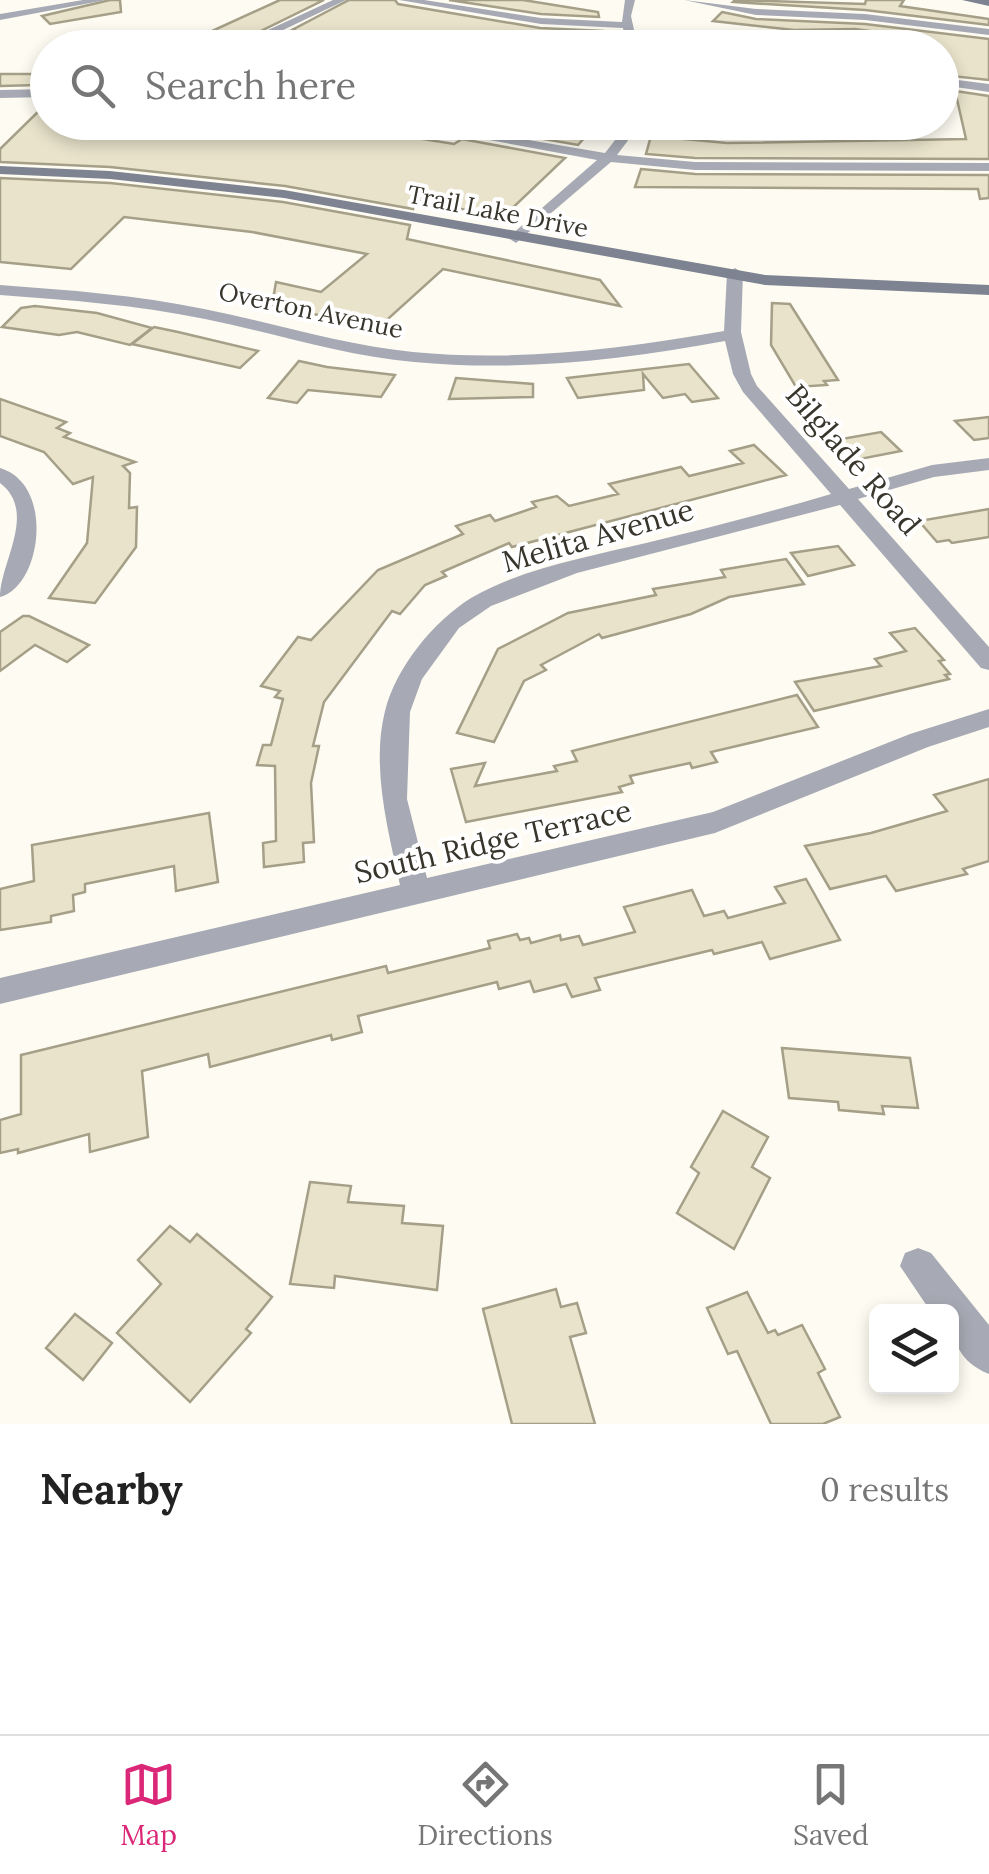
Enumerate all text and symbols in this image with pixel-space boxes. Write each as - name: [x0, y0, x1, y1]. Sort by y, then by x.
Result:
- search box: [30, 30, 959, 140]
- icon: search: [65, 58, 120, 113]
- text: Search here: [145, 61, 356, 109]
- street label: Trail Lake Drive: [405, 178, 591, 244]
- street label: Overton Avenue: [216, 275, 406, 345]
- street label: Bilglade Road: [777, 376, 930, 543]
- street label: Melita Avenue: [498, 490, 698, 581]
- street label: South Ridge Terrace: [351, 791, 635, 892]
- map controls: [869, 1304, 959, 1394]
- button: layers: [869, 1304, 959, 1394]
- text: Nearby: [40, 1462, 183, 1516]
- text: 0 results: [820, 1469, 949, 1510]
- tab: Map: [120, 1757, 177, 1853]
- tab: Directions: [417, 1757, 553, 1853]
- tab: Saved: [793, 1757, 869, 1853]

